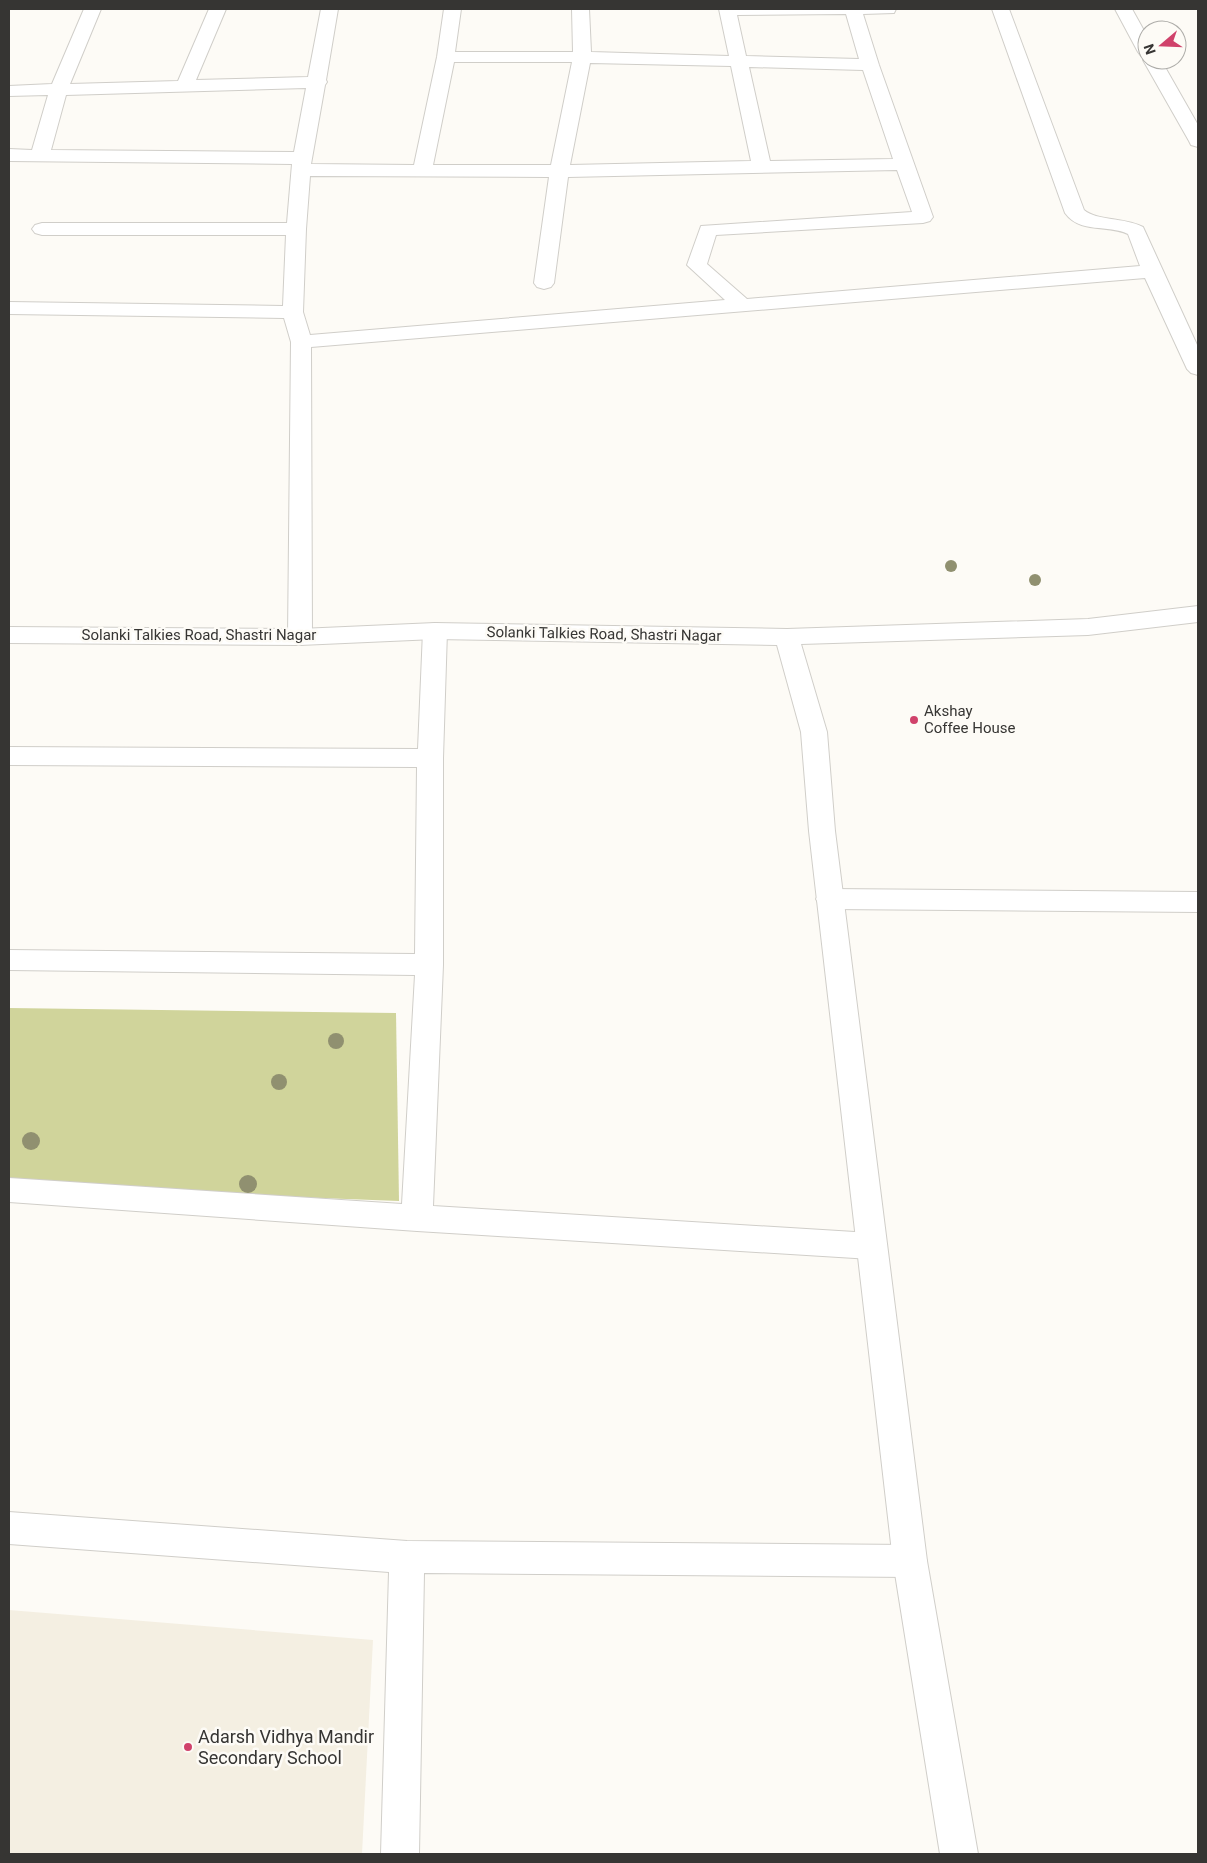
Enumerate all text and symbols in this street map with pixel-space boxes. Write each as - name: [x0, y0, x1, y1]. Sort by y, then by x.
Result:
- north arrow: [1137, 20, 1187, 70]
- text: N: [1141, 42, 1159, 57]
- street label: Solanki Talkies Road, Shastri Nagar: [486, 623, 722, 645]
- street label: Solanki Talkies Road, Shastri Nagar: [82, 626, 316, 644]
- place label: Akshay Coffee House: [924, 702, 1015, 737]
- marker: Akshay Coffee House: [908, 714, 920, 726]
- place label: Adarsh Vidhya Mandir Secondary School: [198, 1726, 374, 1768]
- marker: Adarsh Vidhya Mandir Secondary School: [182, 1741, 194, 1753]

